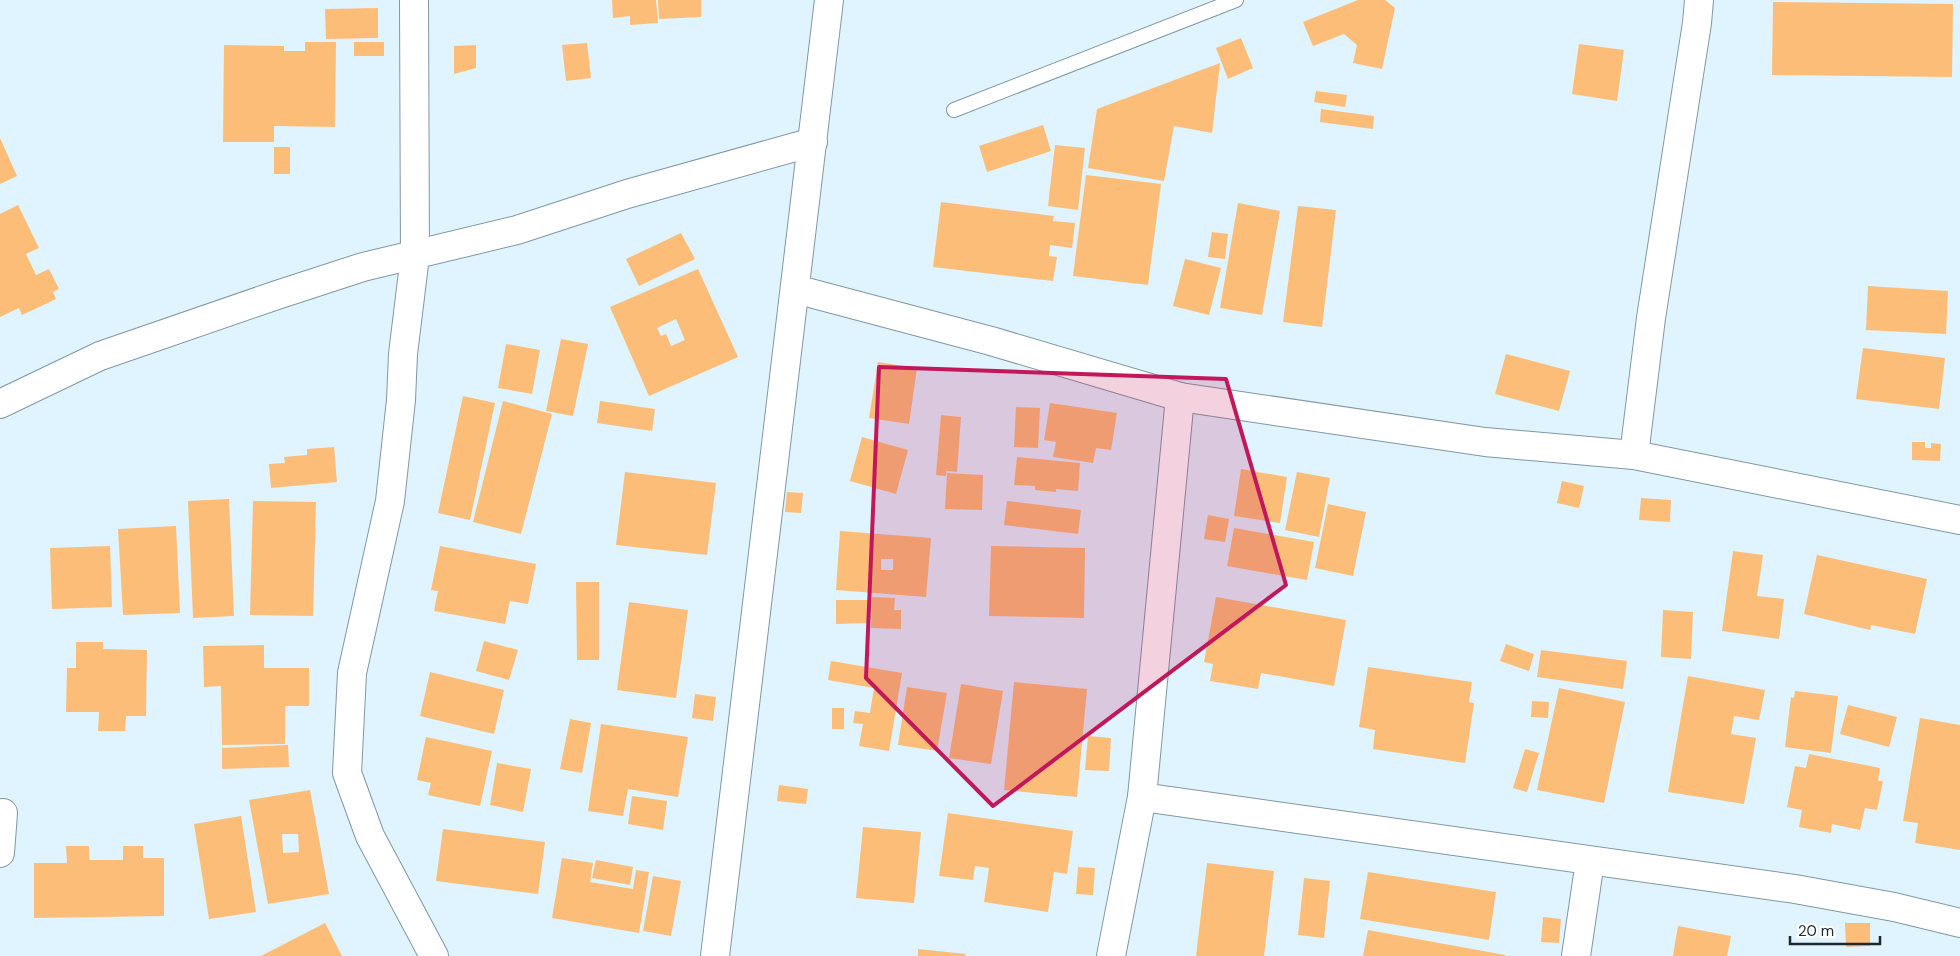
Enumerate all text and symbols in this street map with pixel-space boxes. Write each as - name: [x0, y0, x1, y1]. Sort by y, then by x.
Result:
- scale bar: [1790, 914, 1880, 946]
- text: 20 m: [1798, 921, 1834, 941]

